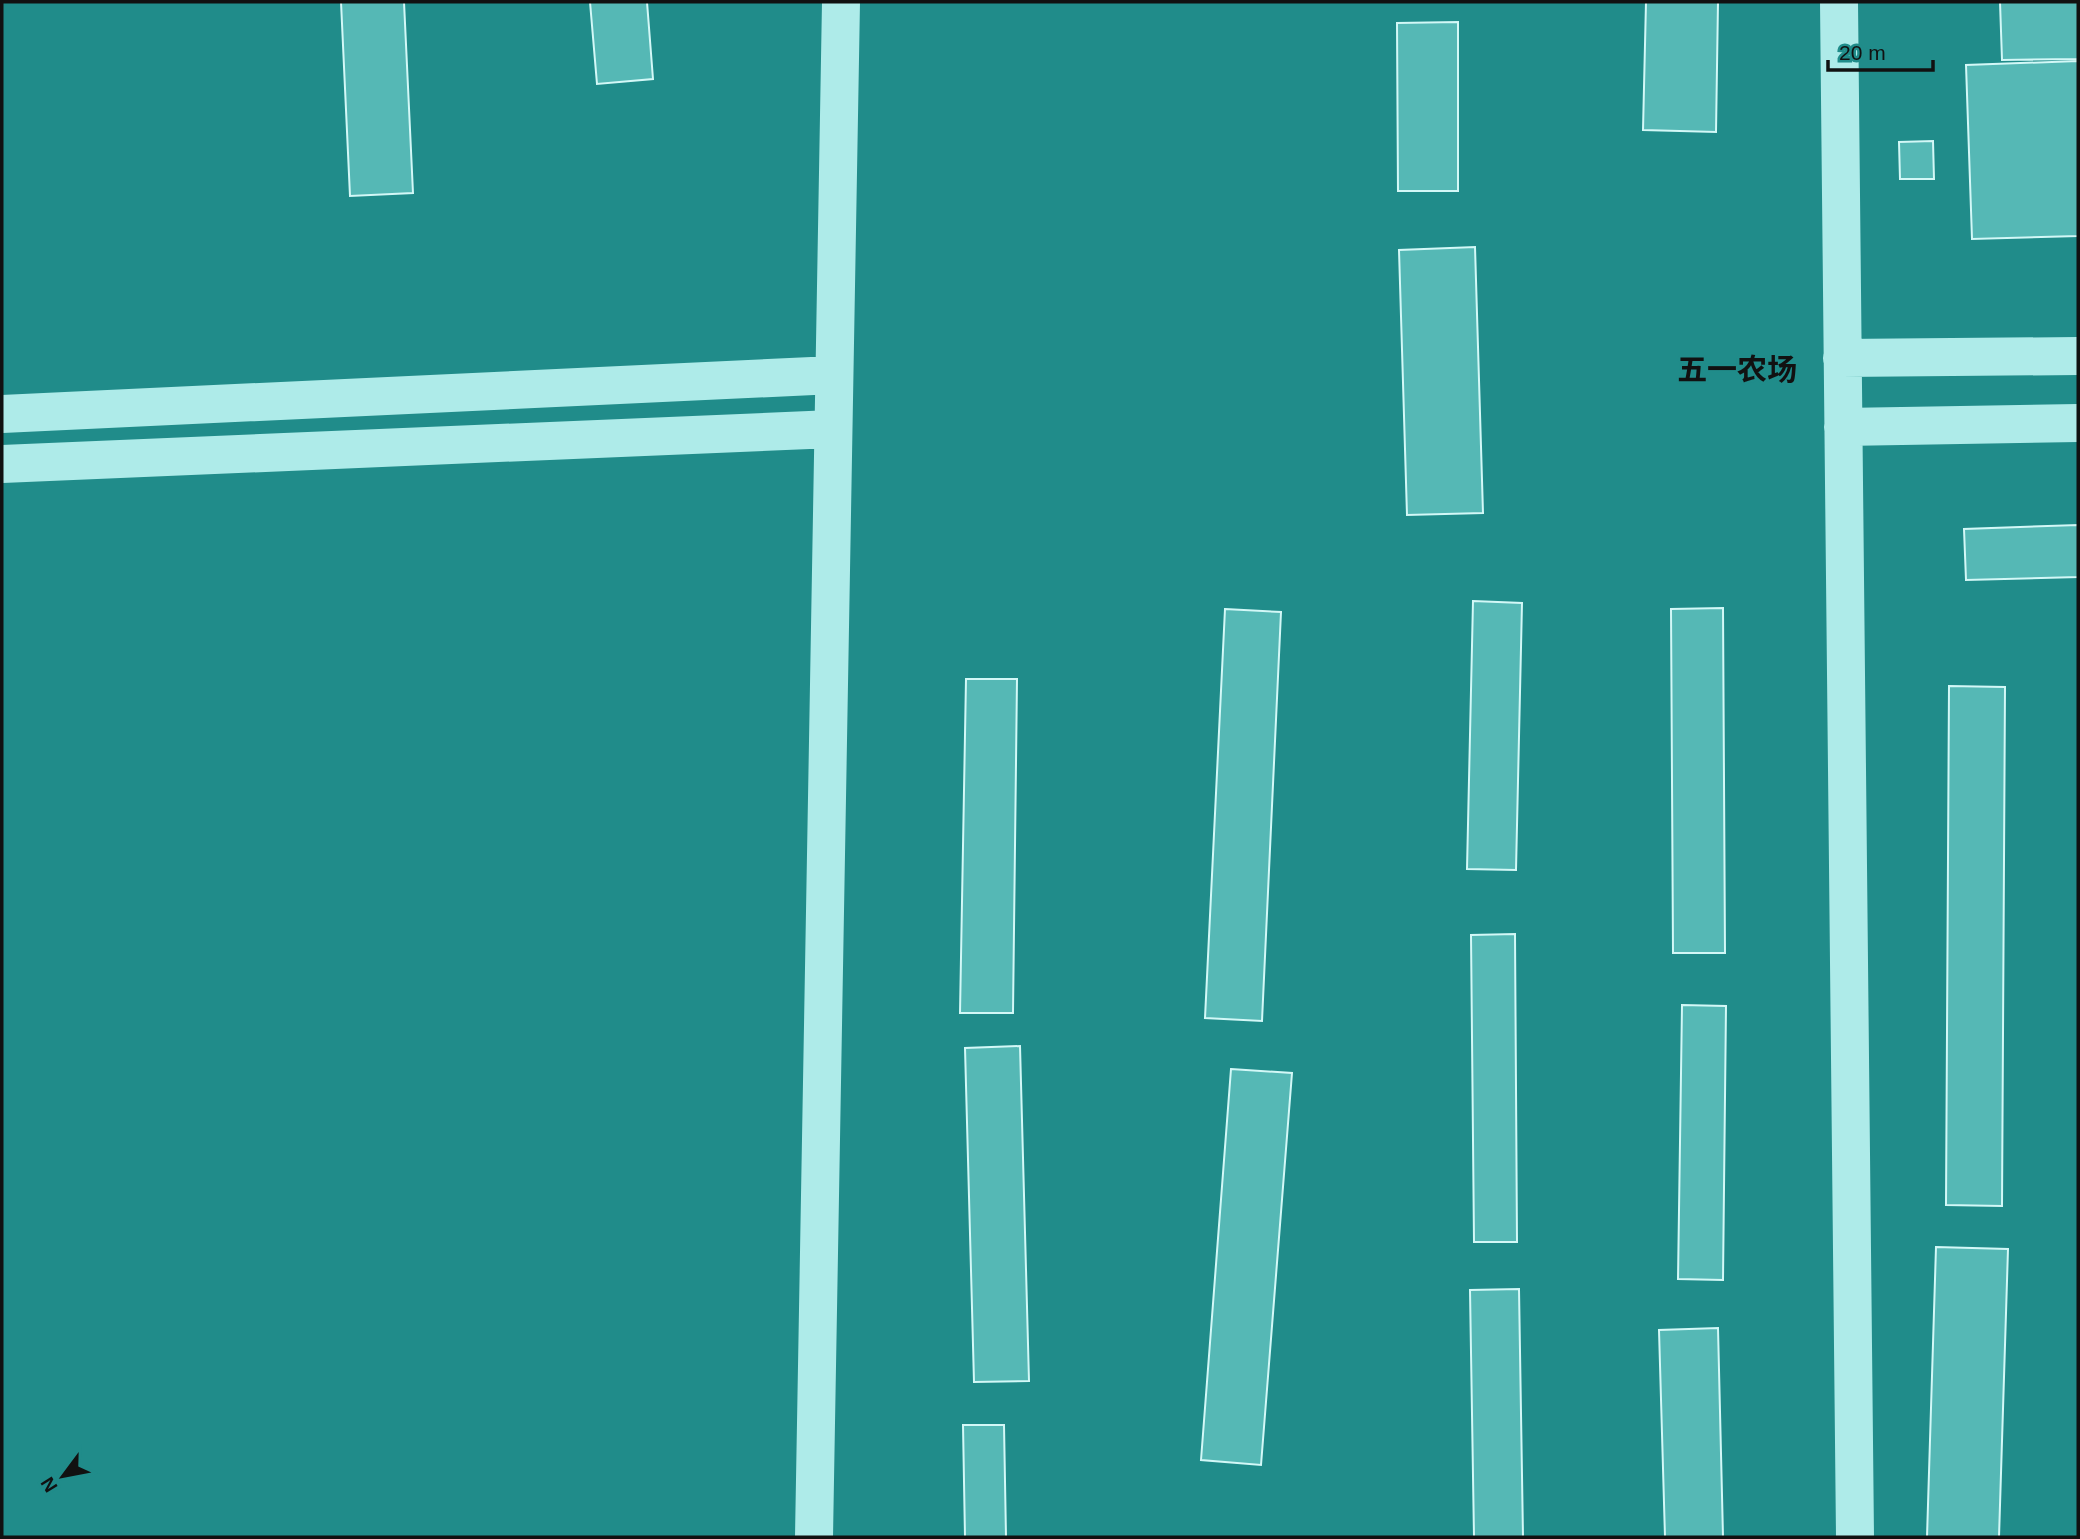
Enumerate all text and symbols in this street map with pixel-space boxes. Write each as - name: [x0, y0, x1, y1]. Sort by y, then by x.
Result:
- scale bar: [1828, 28, 1933, 72]
- text: 20 m: [1839, 41, 1886, 64]
- district label: 五一农场: [1677, 353, 1797, 386]
- north arrow: [28, 1441, 98, 1511]
- text: N: [36, 1473, 62, 1496]

